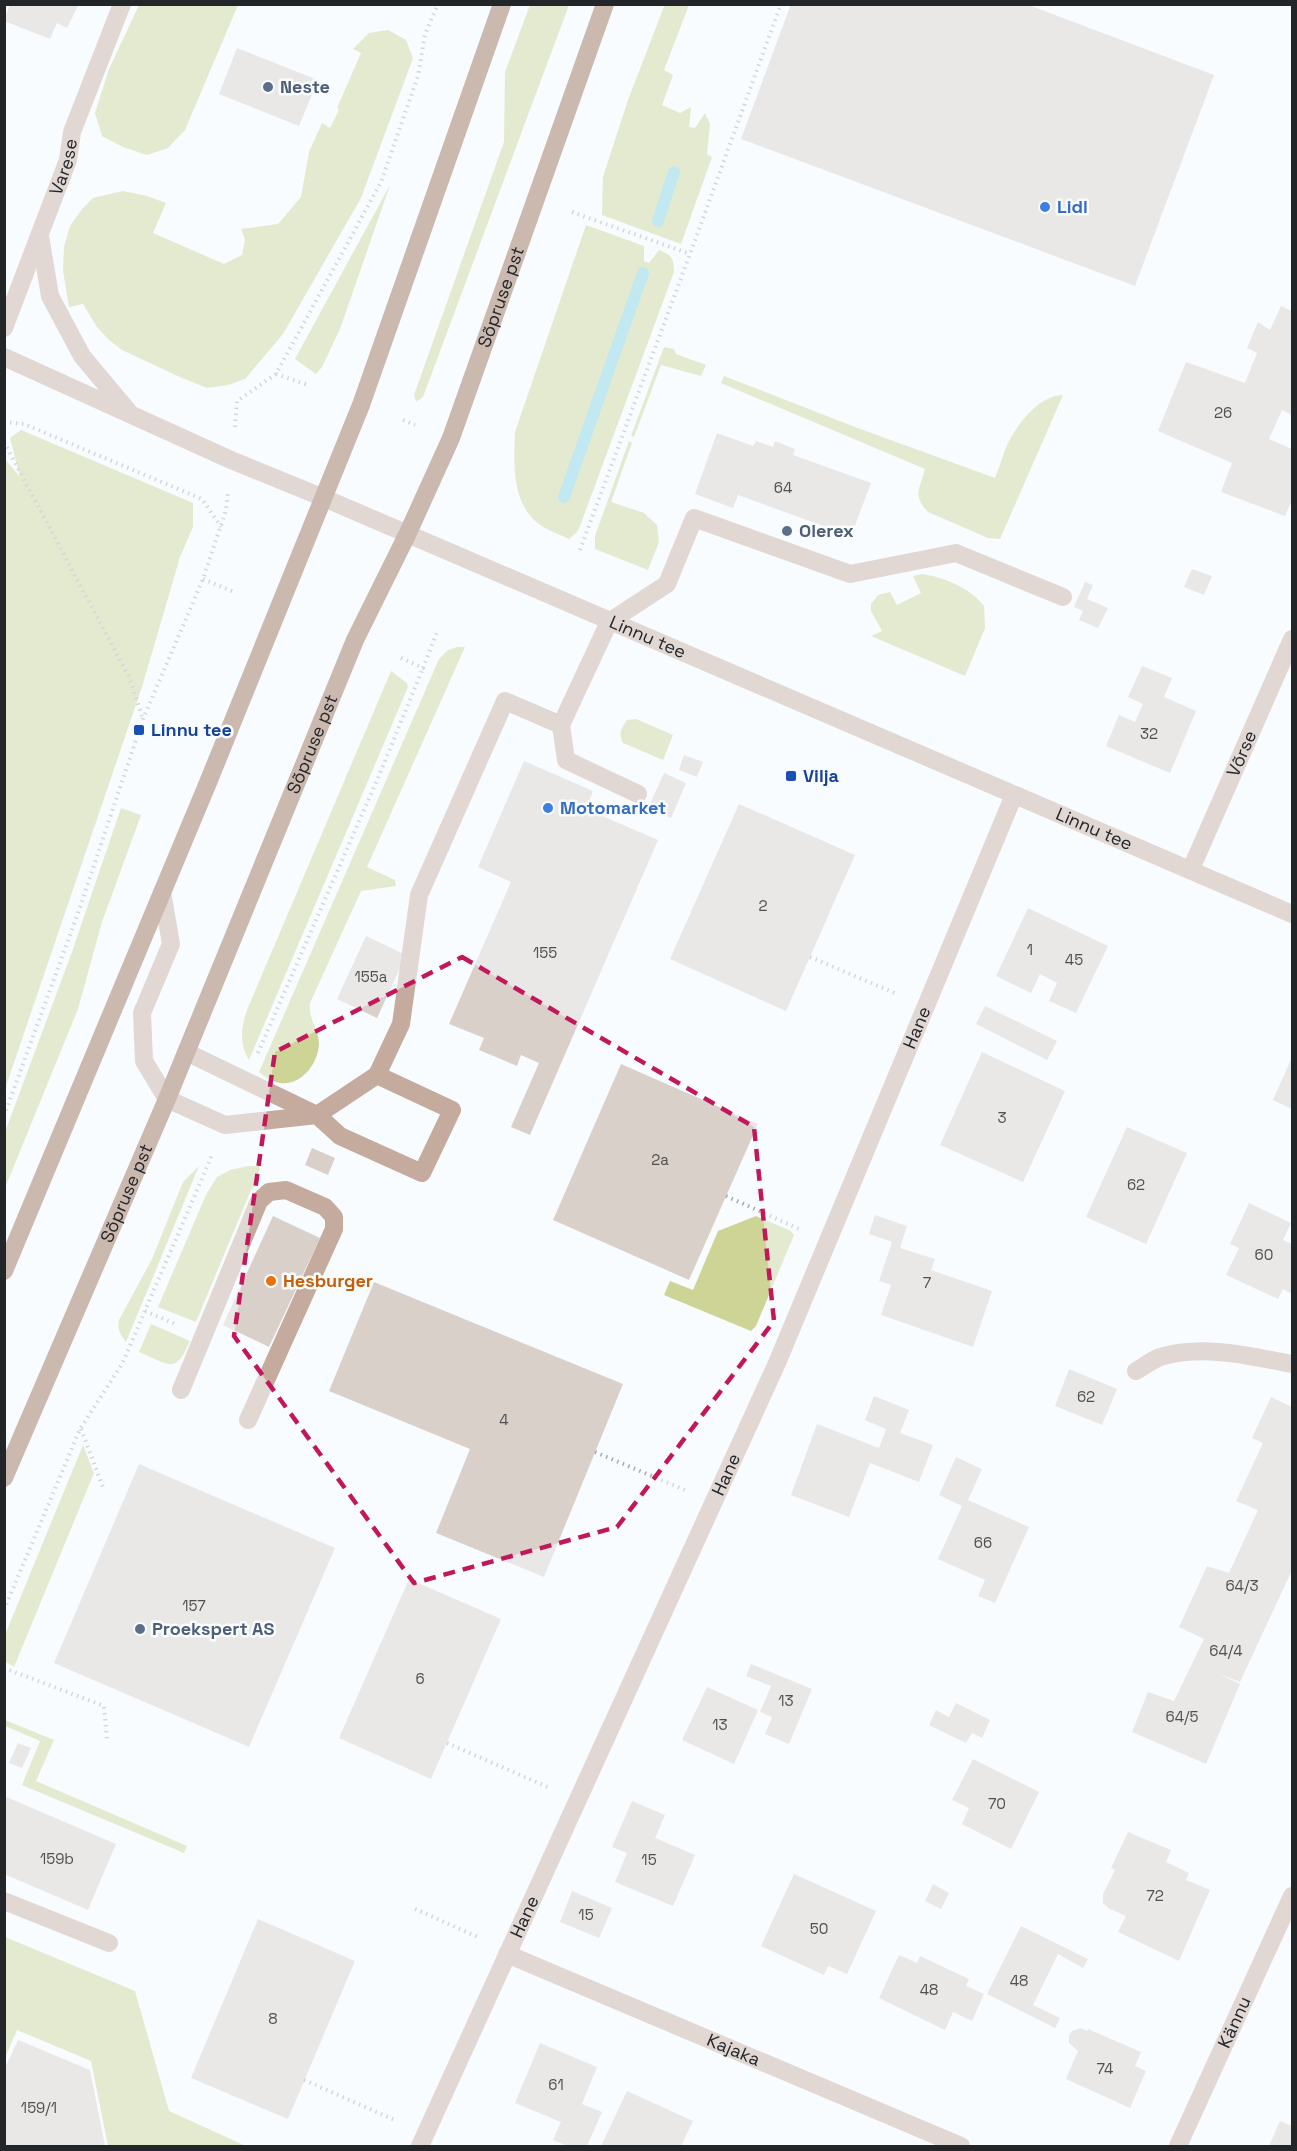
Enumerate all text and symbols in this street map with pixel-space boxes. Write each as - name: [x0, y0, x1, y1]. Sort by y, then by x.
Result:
- place label: Neste: [280, 75, 330, 98]
- marker: Neste: [261, 80, 275, 94]
- street label: Varese: [44, 137, 82, 198]
- place label: Lidl: [1057, 195, 1088, 218]
- marker: Lidl: [1038, 200, 1052, 214]
- street label: Sõpruse pst: [472, 243, 529, 350]
- house number: 26: [1214, 403, 1232, 422]
- house number: 64: [774, 478, 792, 497]
- place label: Olerex: [799, 519, 854, 542]
- marker: Olerex: [780, 524, 794, 538]
- street label: Linnu tee: [606, 610, 690, 663]
- street label: Sõpruse pst: [281, 691, 343, 797]
- place label: Linnu tee: [151, 718, 232, 741]
- marker: Linnu tee: [132, 723, 146, 737]
- house number: 32: [1140, 724, 1158, 743]
- street label: Võrse: [1221, 727, 1261, 780]
- place label: Vilja: [803, 764, 840, 787]
- marker: Vilja: [784, 769, 798, 783]
- place label: Motomarket: [560, 796, 666, 819]
- marker: Motomarket: [541, 801, 555, 815]
- street label: Linnu tee: [1053, 802, 1136, 855]
- house number: 2: [758, 896, 768, 915]
- house number: 1: [1027, 940, 1033, 959]
- house number: 155: [533, 943, 557, 962]
- house number: 45: [1065, 950, 1083, 969]
- house number: 155a: [355, 967, 388, 986]
- street label: Hane: [897, 1003, 936, 1052]
- house number: 3: [997, 1108, 1007, 1127]
- street label: Sõpruse pst: [95, 1140, 157, 1246]
- house number: 2a: [651, 1150, 669, 1169]
- house number: 62: [1127, 1175, 1145, 1194]
- house number: 60: [1255, 1245, 1273, 1264]
- place label: Hesburger: [283, 1269, 373, 1292]
- house number: 7: [923, 1273, 931, 1292]
- marker: Hesburger: [264, 1274, 278, 1288]
- house number: 62: [1077, 1387, 1095, 1406]
- house number: 4: [499, 1410, 509, 1429]
- street label: Hane: [706, 1450, 745, 1499]
- house number: 66: [974, 1533, 992, 1552]
- house number: 64/3: [1225, 1576, 1259, 1595]
- house number: 157: [182, 1596, 206, 1615]
- place label: Proekspert AS: [152, 1617, 274, 1640]
- marker: Proekspert AS: [133, 1622, 147, 1636]
- house number: 64/4: [1209, 1641, 1243, 1660]
- house number: 6: [415, 1669, 425, 1688]
- house number: 13: [778, 1691, 794, 1710]
- house number: 64/5: [1165, 1707, 1199, 1726]
- house number: 13: [712, 1715, 728, 1734]
- house number: 70: [988, 1794, 1006, 1813]
- house number: 159b: [40, 1849, 74, 1868]
- house number: 15: [641, 1850, 657, 1869]
- house number: 72: [1146, 1886, 1164, 1905]
- street label: Hane: [505, 1892, 544, 1941]
- house number: 15: [578, 1905, 594, 1924]
- house number: 50: [810, 1919, 828, 1938]
- house number: 48: [1010, 1971, 1028, 1990]
- house number: 48: [920, 1980, 938, 1999]
- street label: Kännu: [1212, 1993, 1256, 2052]
- house number: 8: [268, 2009, 278, 2028]
- street label: Kajaka: [703, 2028, 764, 2071]
- house number: 74: [1097, 2059, 1113, 2078]
- house number: 61: [548, 2075, 564, 2094]
- house number: 159/1: [21, 2098, 57, 2117]

